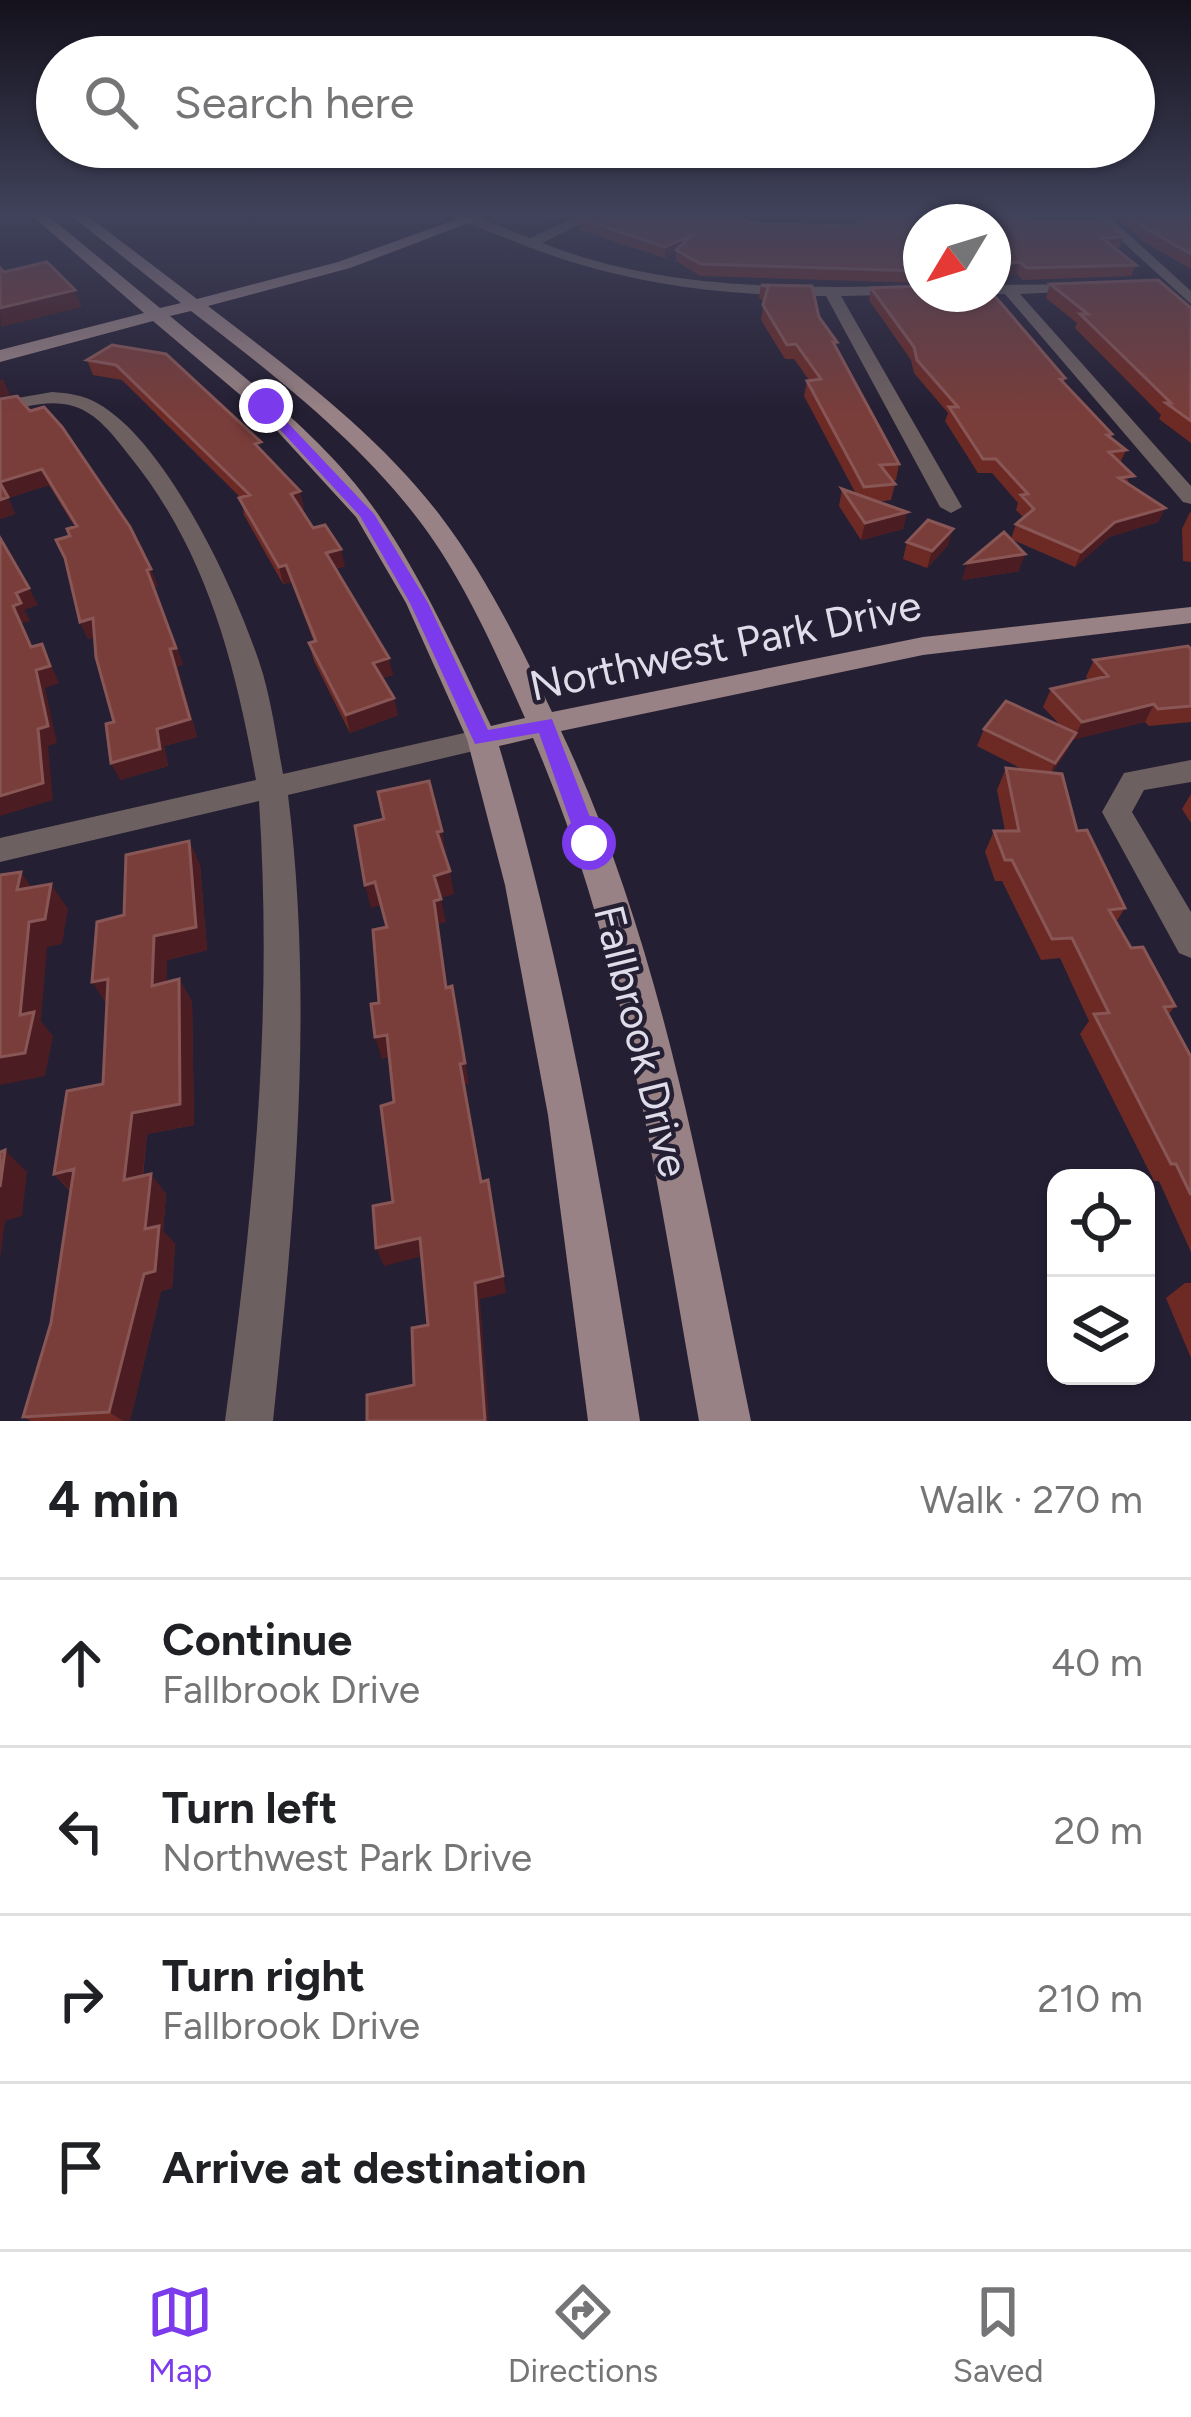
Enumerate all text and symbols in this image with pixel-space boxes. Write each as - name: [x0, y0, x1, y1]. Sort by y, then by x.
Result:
- search box: [36, 36, 1155, 168]
- icon: search: [78, 69, 144, 135]
- text: Search here: [174, 75, 414, 129]
- north arrow: [903, 204, 1011, 312]
- route end: [239, 379, 293, 433]
- street label: Northwest Park Drive: [525, 579, 925, 712]
- route start: [562, 816, 616, 870]
- street label: Fallbrook Drive: [583, 900, 700, 1182]
- map controls: [1047, 1169, 1155, 1385]
- button: locate: [1047, 1169, 1155, 1277]
- button: layers: [1047, 1277, 1155, 1385]
- text: 4 min: [48, 1469, 179, 1530]
- text: Walk · 270 m: [920, 1476, 1143, 1523]
- text: Continue: [162, 1612, 352, 1666]
- icon: ahead: [48, 1630, 114, 1696]
- text: 40 m: [1051, 1639, 1143, 1686]
- text: Fallbrook Drive: [162, 1666, 420, 1713]
- text: Turn left: [162, 1780, 337, 1834]
- icon: left: [48, 1798, 114, 1864]
- text: 20 m: [1053, 1807, 1143, 1854]
- text: Northwest Park Drive: [162, 1834, 532, 1881]
- text: Turn right: [162, 1948, 365, 2002]
- icon: right: [48, 1966, 114, 2032]
- text: 210 m: [1037, 1975, 1143, 2022]
- text: Fallbrook Drive: [162, 2002, 420, 2049]
- icon: arrive: [48, 2134, 114, 2200]
- text: Arrive at destination: [162, 2140, 586, 2194]
- tab: Map: [147, 2279, 213, 2390]
- tab: Directions: [508, 2279, 658, 2390]
- tab: Saved: [953, 2279, 1044, 2390]

